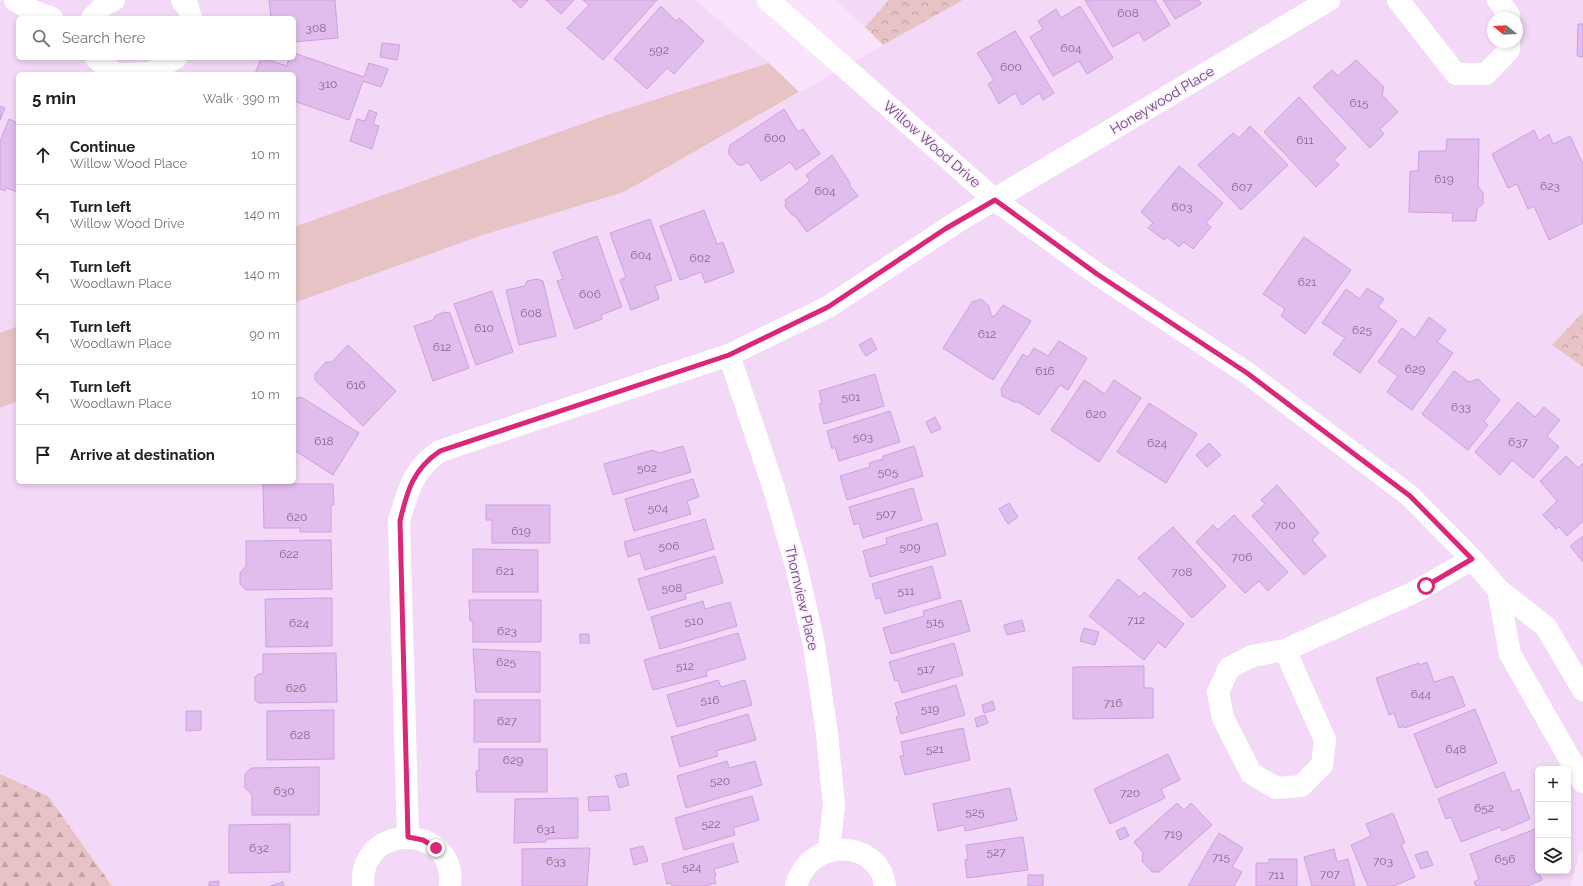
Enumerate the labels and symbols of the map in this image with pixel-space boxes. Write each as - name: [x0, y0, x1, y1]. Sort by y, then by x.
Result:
- house number: 608: [1117, 6, 1139, 20]
- north arrow: [1487, 12, 1523, 48]
- house number: 308: [306, 21, 326, 35]
- house number: 604: [1060, 41, 1082, 55]
- house number: 592: [649, 43, 669, 57]
- house number: 600: [1000, 60, 1022, 74]
- street label: Honeywood Place: [1107, 63, 1217, 137]
- house number: 310: [319, 77, 337, 91]
- house number: 615: [1350, 96, 1369, 110]
- street label: Willow Wood Drive: [880, 97, 984, 191]
- house number: 600: [764, 131, 786, 145]
- house number: 611: [1296, 133, 1314, 147]
- house number: 619: [1434, 172, 1454, 186]
- house number: 623: [1540, 179, 1560, 193]
- house number: 607: [1232, 180, 1253, 194]
- house number: 604: [814, 184, 836, 198]
- house number: 603: [1172, 200, 1193, 214]
- house number: 604: [630, 248, 652, 262]
- house number: 602: [690, 251, 710, 265]
- house number: 621: [1298, 275, 1316, 289]
- house number: 606: [579, 287, 601, 301]
- house number: 608: [520, 306, 542, 320]
- house number: 610: [474, 321, 494, 335]
- house number: 625: [1352, 323, 1372, 337]
- house number: 612: [978, 327, 996, 341]
- house number: 612: [433, 340, 451, 354]
- house number: 629: [1405, 362, 1425, 376]
- house number: 616: [1035, 364, 1055, 378]
- house number: 616: [346, 378, 366, 392]
- house number: 501: [841, 390, 861, 404]
- house number: 633: [1451, 400, 1471, 414]
- house number: 620: [1086, 407, 1106, 421]
- house number: 503: [853, 430, 873, 444]
- house number: 618: [314, 434, 334, 448]
- house number: 637: [1508, 435, 1529, 449]
- house number: 624: [1147, 436, 1167, 450]
- house number: 502: [637, 461, 657, 475]
- house number: 505: [878, 465, 899, 479]
- house number: 504: [648, 501, 669, 515]
- house number: 507: [876, 507, 897, 521]
- house number: 620: [287, 510, 307, 524]
- house number: 700: [1274, 518, 1296, 532]
- house number: 619: [511, 524, 531, 538]
- house number: 506: [658, 539, 680, 553]
- house number: 509: [900, 540, 920, 554]
- street label: Thornview Place: [782, 544, 822, 652]
- house number: 622: [279, 547, 299, 561]
- house number: 706: [1232, 550, 1252, 564]
- house number: 621: [496, 564, 514, 578]
- house number: 708: [1172, 565, 1192, 579]
- route start: [1417, 577, 1435, 595]
- house number: 508: [661, 581, 683, 595]
- house number: 511: [898, 584, 914, 598]
- house number: 712: [1127, 613, 1145, 627]
- house number: 510: [684, 614, 704, 628]
- house number: 515: [926, 615, 945, 629]
- house number: 624: [289, 616, 309, 630]
- house number: 623: [497, 624, 517, 638]
- house number: 625: [496, 655, 516, 669]
- house number: 512: [676, 659, 694, 673]
- house number: 517: [917, 662, 936, 676]
- house number: 626: [286, 681, 306, 695]
- house number: 644: [1411, 687, 1432, 701]
- house number: 516: [701, 693, 719, 707]
- house number: 716: [1104, 696, 1122, 710]
- house number: 519: [921, 702, 939, 716]
- house number: 627: [497, 714, 518, 728]
- house number: 628: [290, 728, 310, 742]
- house number: 521: [926, 742, 944, 756]
- house number: 648: [1446, 742, 1466, 756]
- house number: 629: [503, 753, 523, 767]
- house number: 520: [710, 774, 730, 788]
- house number: 630: [274, 784, 295, 798]
- house number: 720: [1120, 786, 1140, 800]
- house number: 652: [1474, 801, 1494, 815]
- house number: 525: [965, 805, 985, 819]
- house number: 522: [701, 817, 721, 831]
- house number: 631: [537, 822, 555, 836]
- house number: 719: [1164, 827, 1182, 841]
- route end: [427, 839, 445, 857]
- house number: 632: [249, 841, 269, 855]
- house number: 527: [986, 845, 1006, 859]
- house number: 715: [1212, 850, 1231, 864]
- house number: 656: [1494, 852, 1516, 866]
- house number: 633: [546, 854, 566, 868]
- house number: 703: [1373, 854, 1393, 868]
- house number: 524: [682, 860, 702, 874]
- house number: 707: [1320, 867, 1341, 881]
- house number: 711: [1268, 868, 1284, 882]

